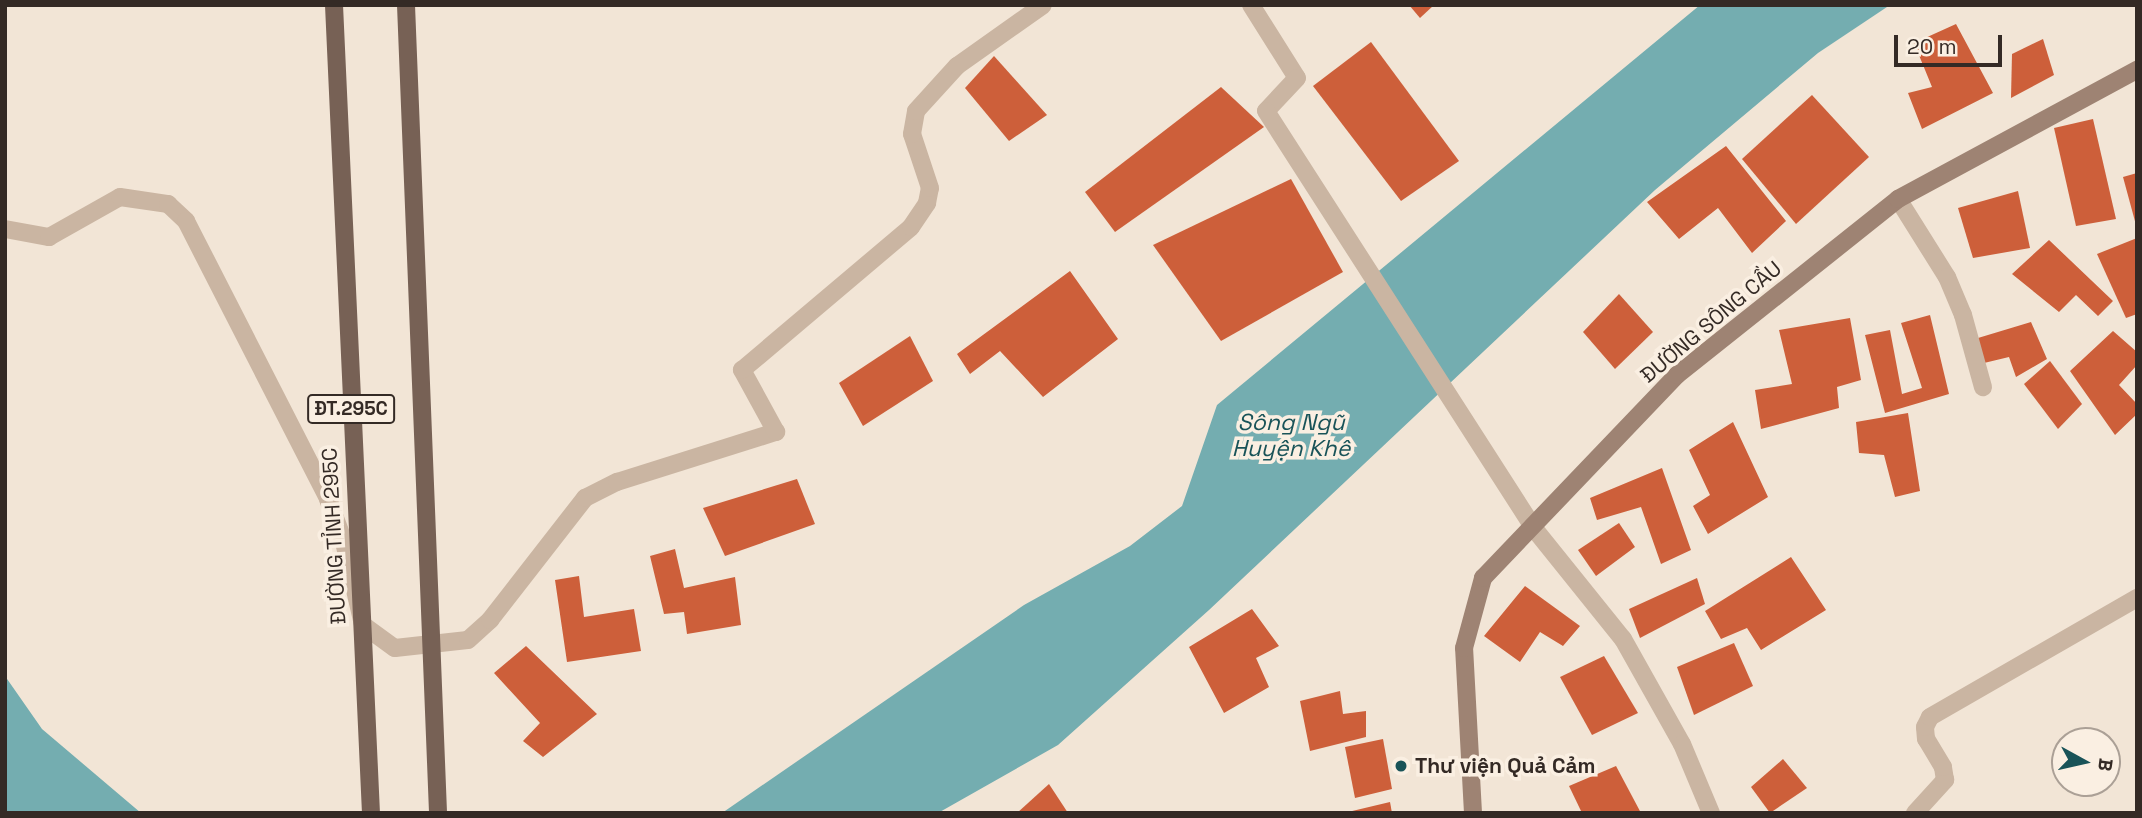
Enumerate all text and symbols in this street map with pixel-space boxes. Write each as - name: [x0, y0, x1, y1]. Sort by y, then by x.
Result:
- scale bar: [1897, 21, 2006, 65]
- text: 20 m: [1907, 33, 1957, 60]
- street label: ĐƯỜNG SÔNG CẦU: [1635, 256, 1787, 388]
- road number: ĐT.295C: [306, 394, 396, 424]
- water label: Sông Ngũ Huyện Khê: [1232, 408, 1350, 462]
- street label: ĐƯỜNG TỈNH 295C: [317, 447, 351, 625]
- north arrow: [2051, 727, 2121, 797]
- place label: Thư viện Quả Cảm: [1415, 753, 1595, 779]
- text: B: [2092, 757, 2119, 773]
- marker: Thư viện Quả Cảm: [1393, 758, 1409, 774]

